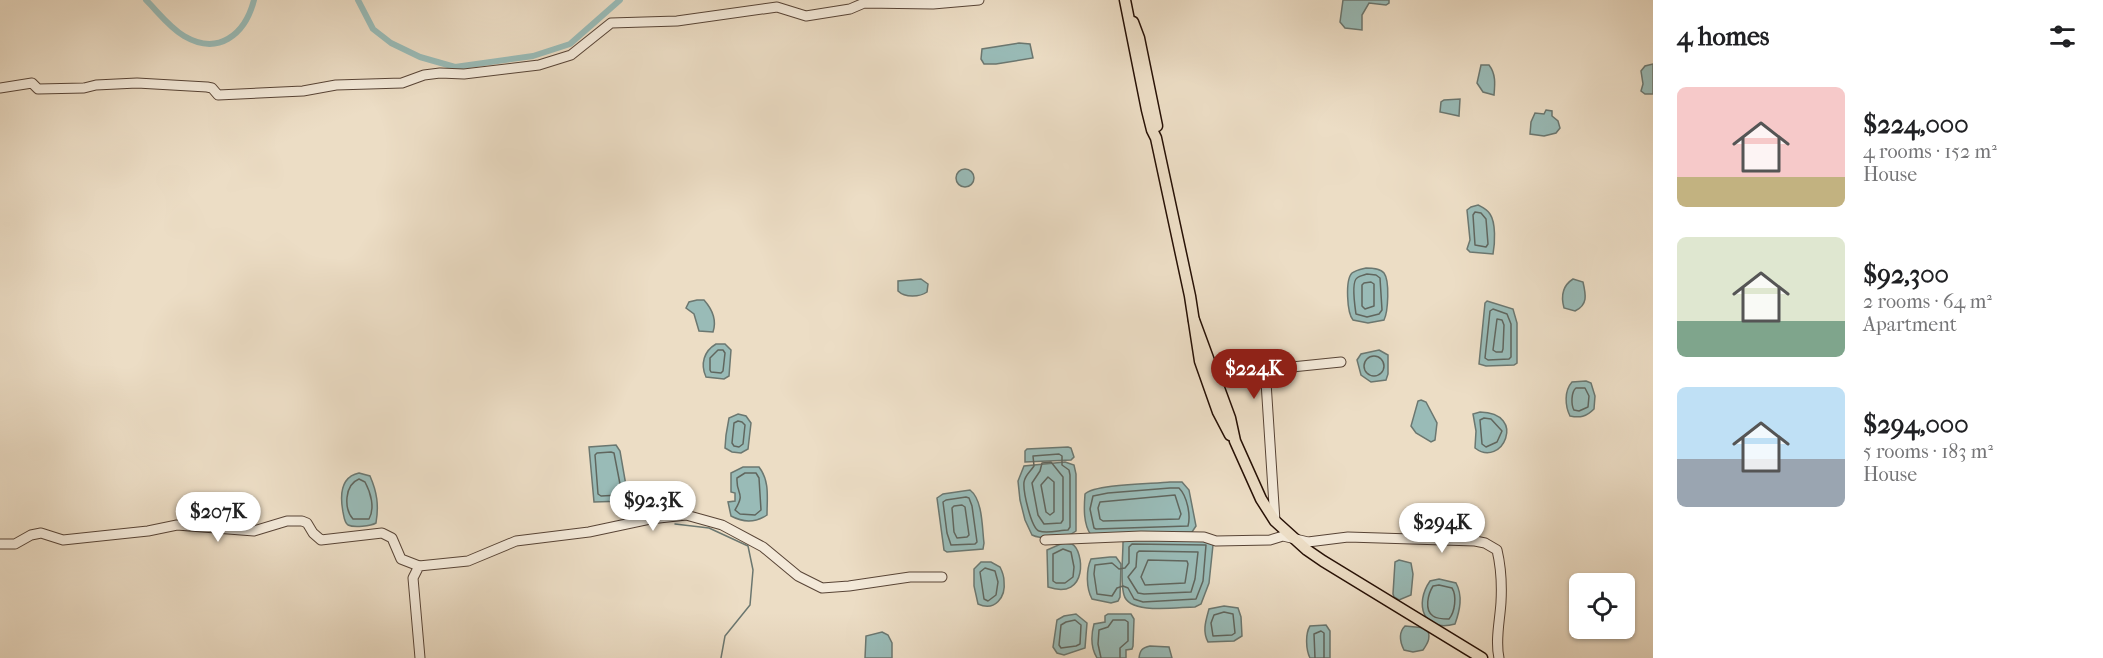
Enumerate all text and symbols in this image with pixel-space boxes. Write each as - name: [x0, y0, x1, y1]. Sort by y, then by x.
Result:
- icon: filters: [2046, 20, 2079, 53]
- text: 4 homes: [1677, 21, 1769, 52]
- text: $224,000: [1863, 109, 1969, 140]
- icon: home: [1725, 111, 1797, 183]
- text: 4 rooms · 152 m²: [1863, 140, 1997, 163]
- text: House: [1863, 163, 1917, 186]
- text: $92,300: [1863, 259, 1949, 290]
- icon: home: [1725, 261, 1797, 333]
- text: 2 rooms · 64 m²: [1863, 290, 1992, 313]
- text: Apartment: [1863, 313, 1957, 336]
- pin: $224K: [1212, 349, 1296, 400]
- text: $224K: [1225, 357, 1283, 380]
- text: $294,000: [1863, 409, 1969, 440]
- icon: home: [1725, 411, 1797, 483]
- text: 5 rooms · 183 m²: [1863, 440, 1993, 463]
- text: House: [1863, 463, 1917, 486]
- pin: $92.3K: [604, 481, 702, 532]
- text: $92.3K: [624, 489, 682, 512]
- pin: $207K: [176, 492, 260, 543]
- text: $207K: [190, 500, 246, 523]
- pin: $294K: [1400, 503, 1484, 554]
- text: $294K: [1413, 511, 1471, 534]
- map controls: [1569, 573, 1635, 639]
- button: locate: [1569, 573, 1635, 639]

